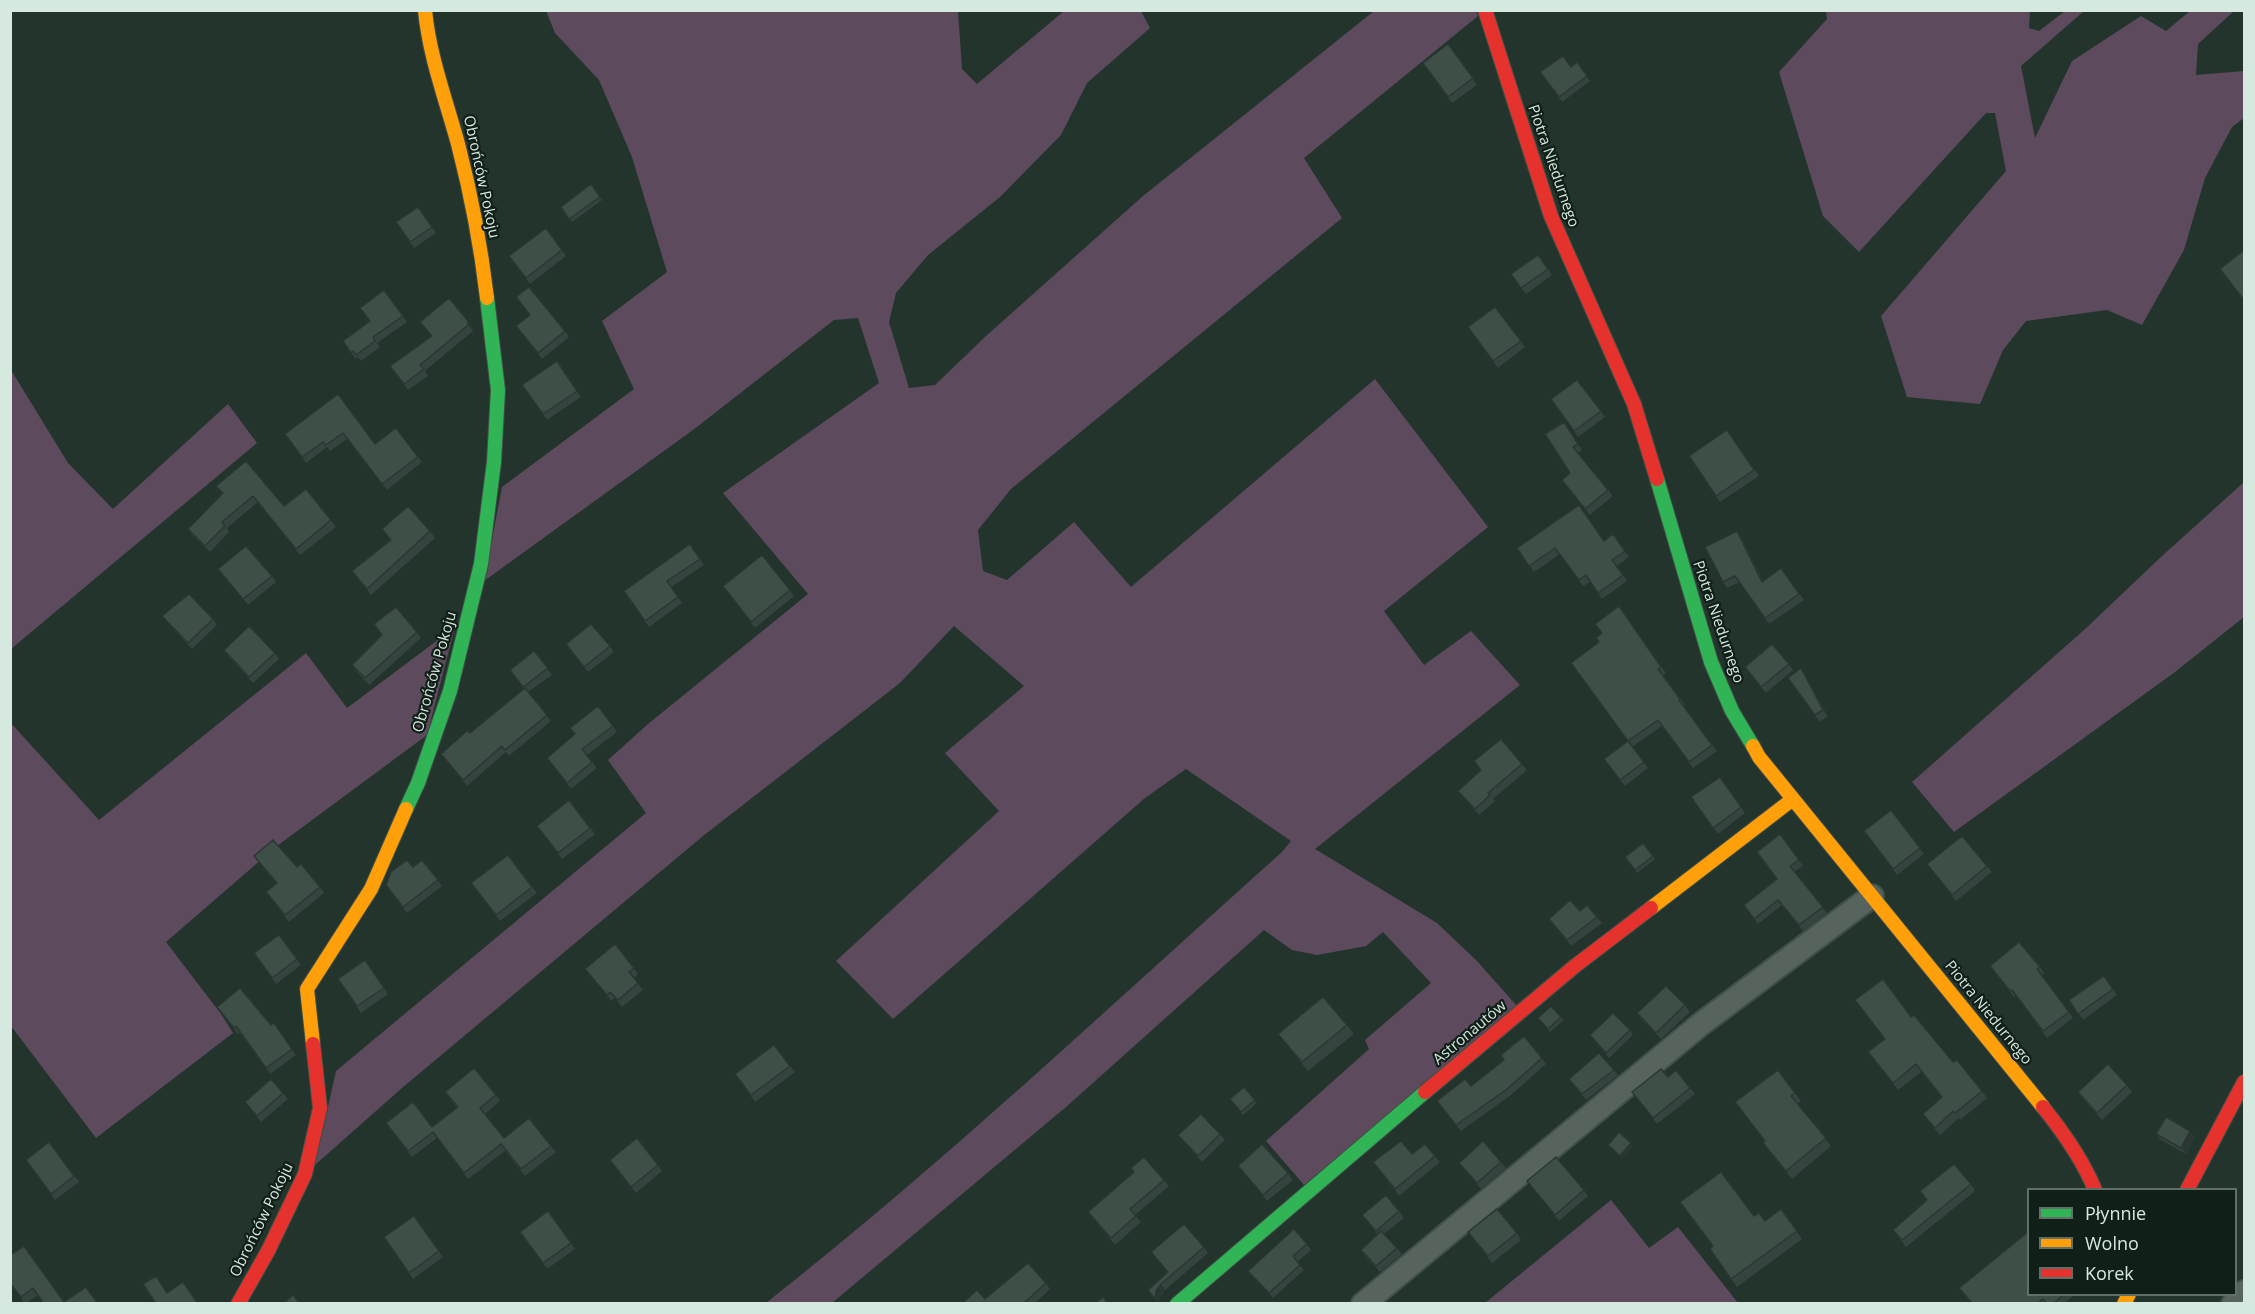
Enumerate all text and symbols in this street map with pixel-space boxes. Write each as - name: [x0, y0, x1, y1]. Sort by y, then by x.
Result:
- street label: Piotra Niedurnego: [1524, 102, 1582, 230]
- street label: Obrońców Pokoju: [459, 114, 503, 240]
- street label: Piotra Niedurnego: [1689, 558, 1747, 686]
- street label: Obrońców Pokoju: [409, 610, 461, 734]
- street label: Piotra Niedurnego: [1941, 957, 2035, 1069]
- street label: Astronautów: [1430, 997, 1510, 1069]
- street label: Obrońców Pokoju: [227, 1160, 297, 1280]
- legend: [2027, 1188, 2237, 1296]
- text: Płynnie: [2085, 1201, 2146, 1225]
- text: Wolno: [2085, 1231, 2139, 1255]
- text: Korek: [2085, 1261, 2134, 1285]

